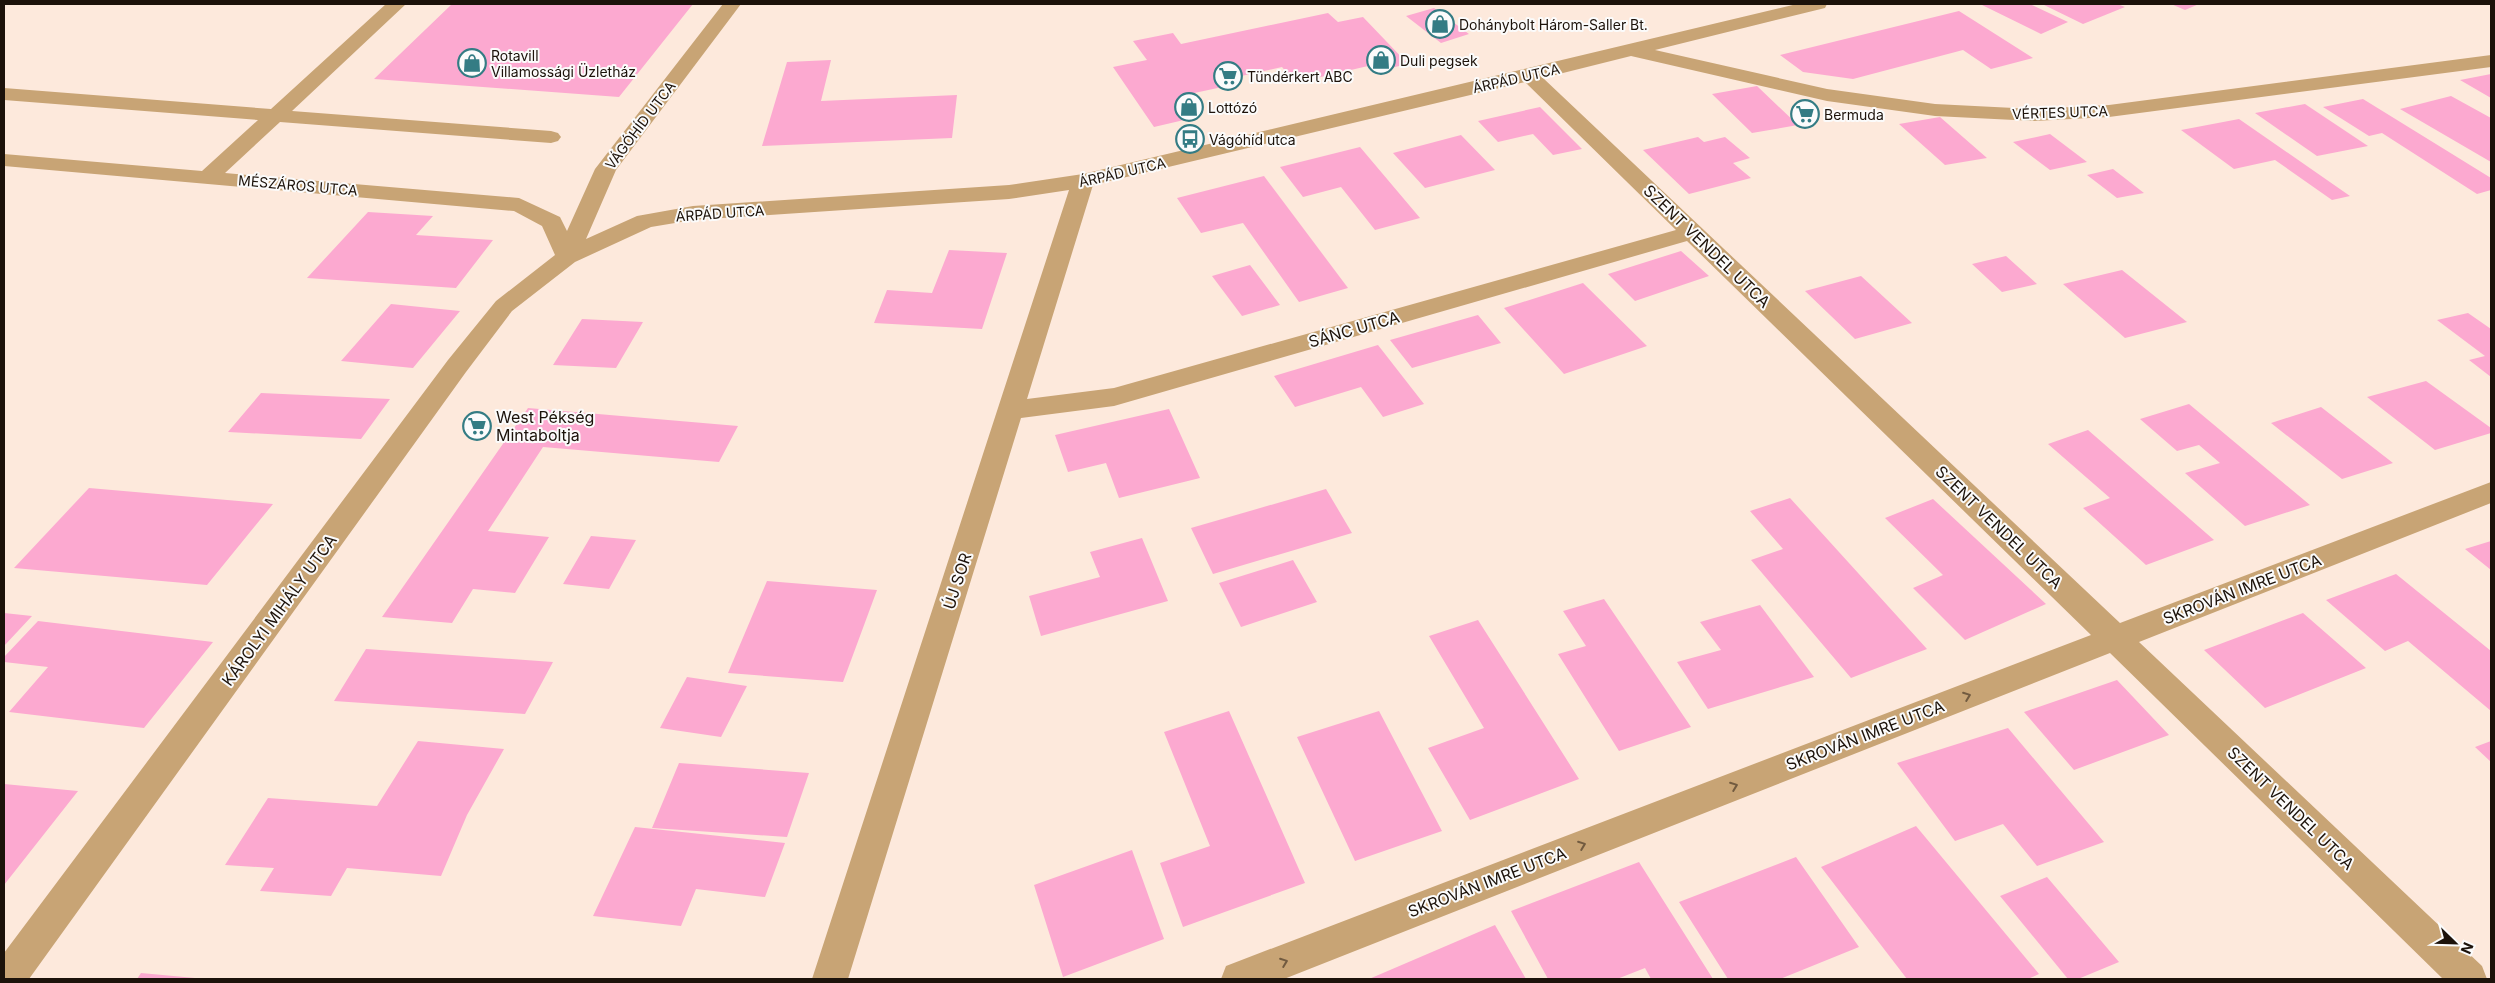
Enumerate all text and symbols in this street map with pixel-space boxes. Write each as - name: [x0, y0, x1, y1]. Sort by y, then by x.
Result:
- shop icon: Dohánybolt Három-Saller Bt.: [1425, 9, 1455, 39]
- place label: Dohánybolt Három-Saller Bt.: [1459, 16, 1648, 33]
- shop icon: Duli pegsek: [1366, 45, 1396, 75]
- place label: Rotavill Villamossági Üzletház: [491, 47, 636, 80]
- shop icon: Rotavill Villamossági Üzletház: [457, 48, 487, 78]
- place label: Duli pegsek: [1400, 52, 1478, 69]
- street label: ÁRPÁD UTCA: [1471, 60, 1562, 96]
- supermarket icon: Tündérkert ABC: [1213, 61, 1243, 91]
- place label: Tündérkert ABC: [1247, 68, 1353, 85]
- street label: VÁGÓHÍD UTCA: [601, 77, 679, 172]
- shop icon: Lottózó: [1174, 92, 1204, 122]
- place label: Lottózó: [1208, 99, 1257, 116]
- supermarket icon: Bermuda: [1790, 99, 1820, 129]
- street label: VÉRTES UTCA: [2012, 102, 2109, 122]
- place label: Bermuda: [1824, 106, 1884, 123]
- bus stop icon: Vágóhíd utca: [1175, 124, 1205, 154]
- place label: Vágóhíd utca: [1209, 131, 1296, 148]
- street label: ÁRPÁD UTCA: [1077, 154, 1168, 190]
- street label: MÉSZÁROS UTCA: [238, 171, 359, 199]
- street label: SZENT VENDEL UTCA: [1639, 180, 1775, 312]
- street label: ÁRPÁD UTCA: [675, 201, 765, 225]
- street label: SÁNC UTCA: [1306, 306, 1402, 352]
- place label: West Pékség Mintaboltja: [496, 407, 594, 445]
- supermarket icon: West Pékség Mintaboltja: [462, 411, 492, 441]
- street label: SZENT VENDEL UTCA: [1931, 461, 2067, 593]
- street label: KÁROLYI MIHÁLY UTCA: [217, 530, 341, 690]
- street label: ÚJ SOR: [938, 550, 976, 612]
- street label: SKROVÁN IMRE UTCA: [2160, 550, 2324, 628]
- one-way arrow: [1962, 691, 1970, 701]
- street label: SKROVÁN IMRE UTCA: [1783, 696, 1947, 774]
- street label: SZENT VENDEL UTCA: [2223, 742, 2359, 874]
- one-way arrow: [1729, 782, 1737, 792]
- one-way arrow: [1577, 841, 1586, 852]
- street label: SKROVÁN IMRE UTCA: [1405, 843, 1569, 921]
- north arrow: [2430, 918, 2480, 968]
- text: N: [2458, 940, 2477, 957]
- one-way arrow: [1279, 957, 1288, 968]

